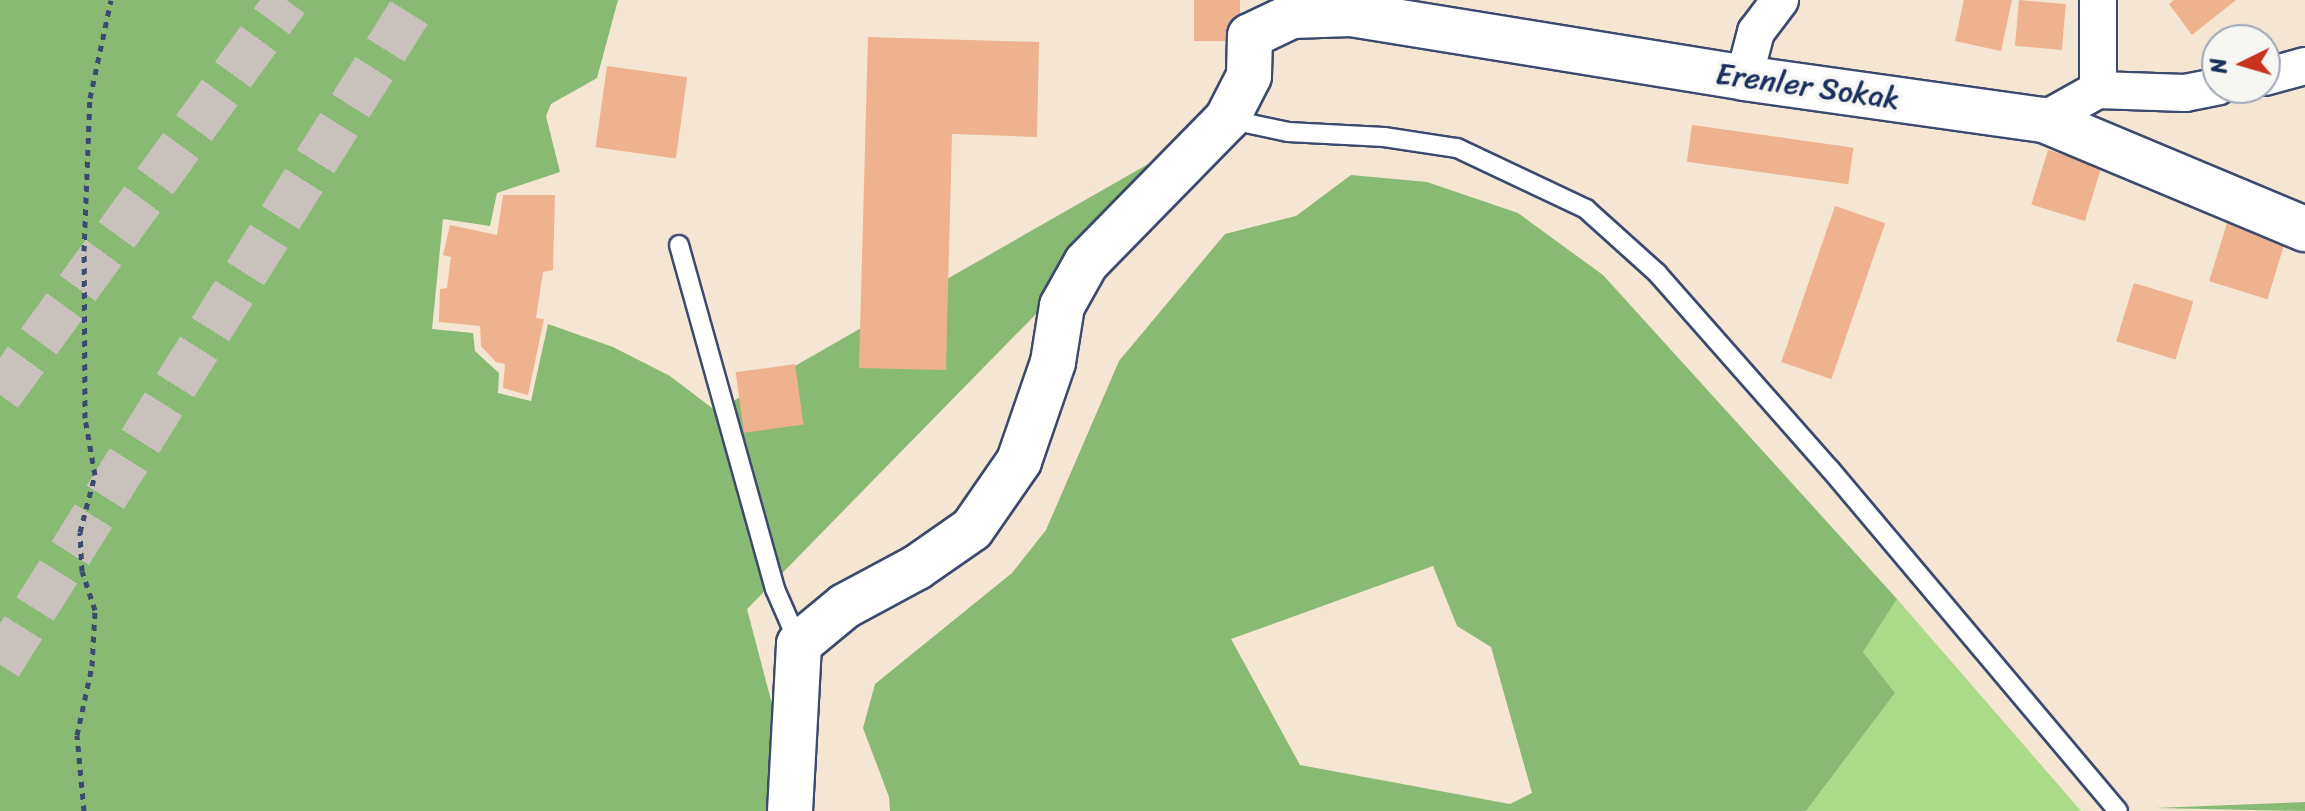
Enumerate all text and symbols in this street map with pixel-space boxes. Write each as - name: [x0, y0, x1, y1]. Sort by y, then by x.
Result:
- north arrow: [2201, 24, 2281, 104]
- street label: Erenler Sokak: [1714, 55, 1902, 117]
- text: N: [2198, 57, 2239, 75]

